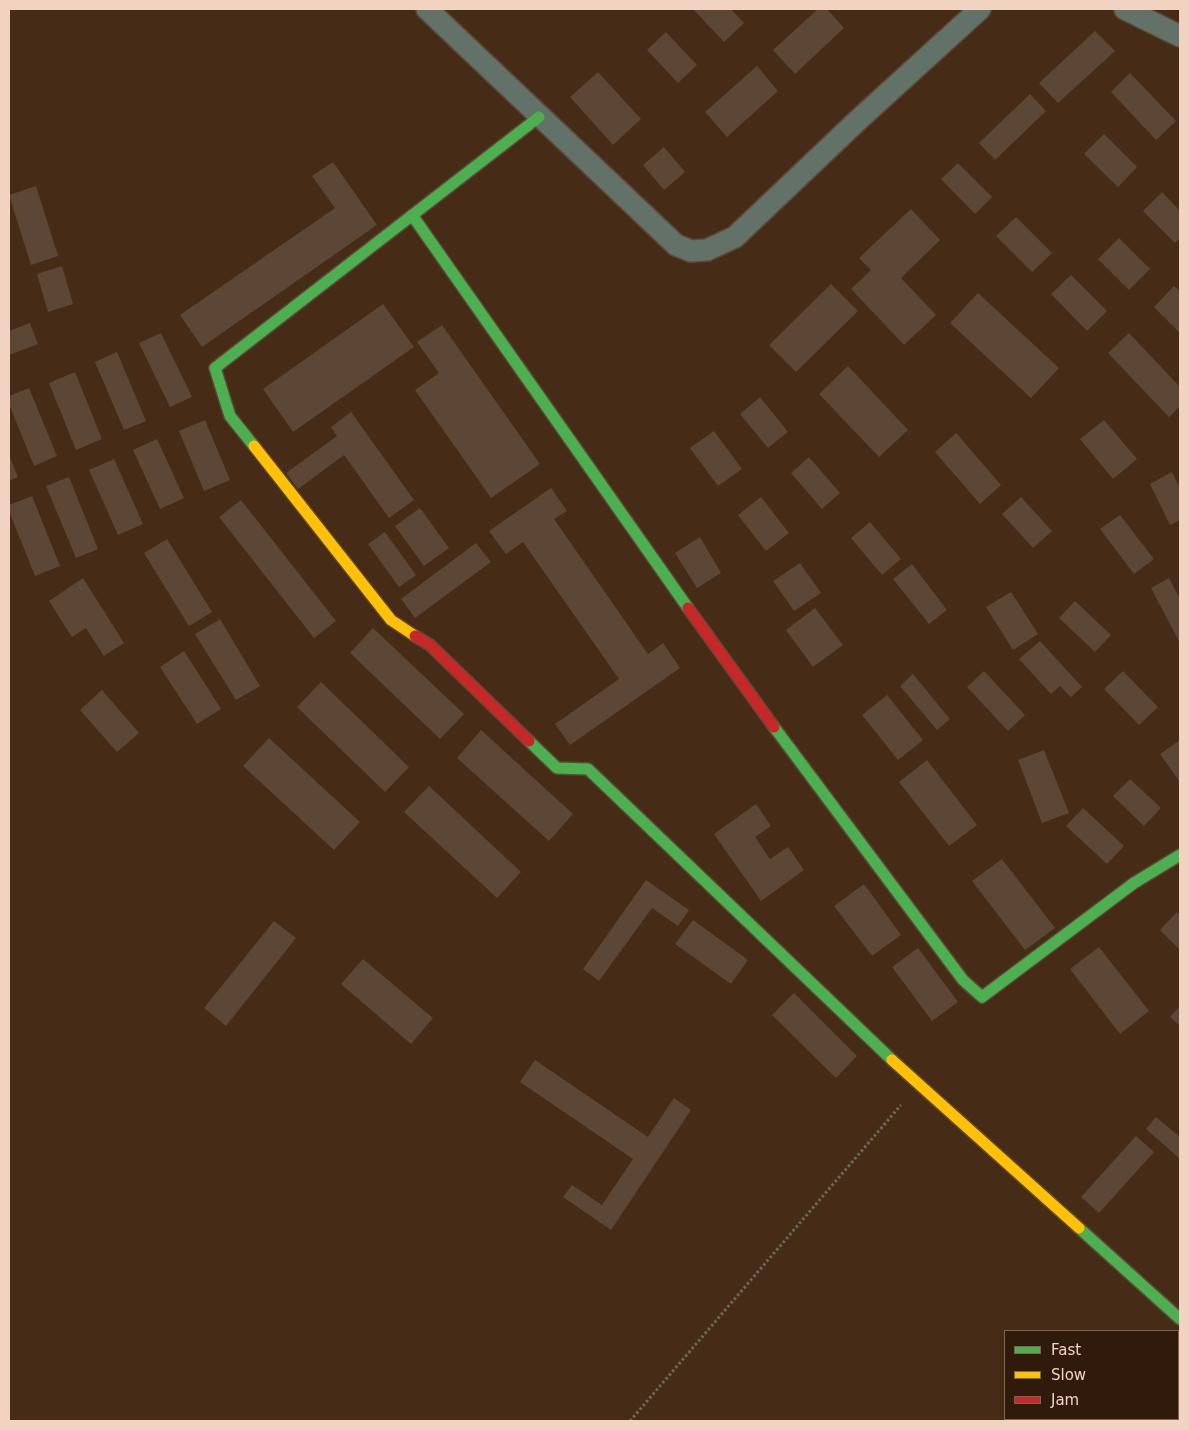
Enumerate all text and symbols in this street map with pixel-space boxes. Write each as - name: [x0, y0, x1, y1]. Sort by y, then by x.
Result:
- legend: [1004, 1330, 1179, 1420]
- text: Fast: [1051, 1341, 1081, 1359]
- text: Slow: [1051, 1366, 1086, 1384]
- text: Jam: [1051, 1391, 1079, 1409]

